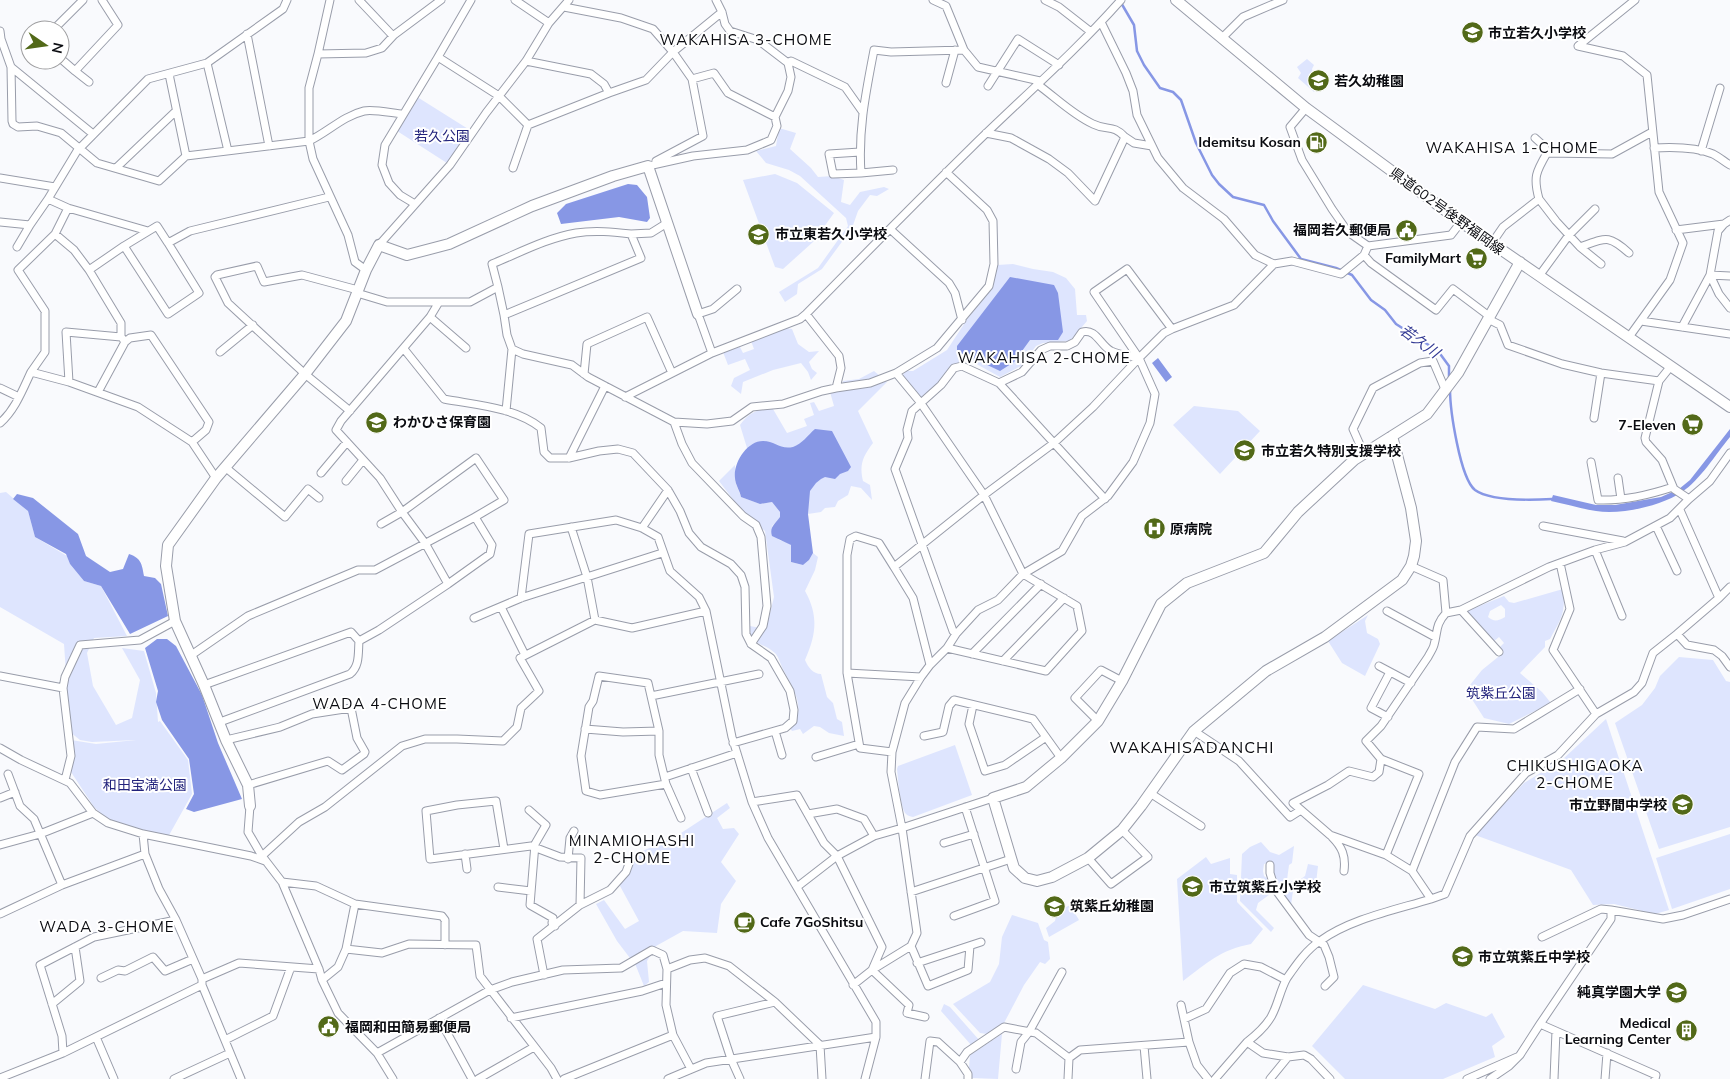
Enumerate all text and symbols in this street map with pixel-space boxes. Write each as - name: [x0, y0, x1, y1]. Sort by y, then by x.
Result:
- north arrow: [20, 20, 70, 70]
- school or university icon: 市立若久小学校: [1460, 21, 1484, 45]
- place label: 市立若久小学校: [1488, 24, 1586, 42]
- district label: WAKAHISA 3-CHOME: [659, 30, 833, 49]
- text: N: [48, 41, 68, 55]
- school or university icon: 若久幼稚園: [1306, 69, 1330, 93]
- place label: 若久幼稚園: [1334, 72, 1404, 90]
- park label: 若久公園: [414, 127, 470, 145]
- fuel station icon: Idemitsu Kosan: [1305, 130, 1329, 154]
- place label: Idemitsu Kosan: [1198, 133, 1301, 151]
- district label: WAKAHISA 1-CHOME: [1425, 138, 1599, 157]
- street label: 県道602号後野福岡線: [1386, 163, 1508, 259]
- public building icon: 福岡若久郵便局: [1395, 218, 1419, 242]
- place label: 福岡若久郵便局: [1293, 221, 1391, 239]
- school or university icon: 市立東若久小学校: [747, 222, 771, 246]
- place label: 市立東若久小学校: [775, 225, 887, 243]
- supermarket icon: FamilyMart: [1465, 246, 1489, 270]
- place label: FamilyMart: [1385, 249, 1462, 267]
- water label: 若久川: [1396, 320, 1445, 363]
- district label: WAKAHISA 2-CHOME: [957, 348, 1131, 367]
- school or university icon: わかひさ保育園: [365, 410, 389, 434]
- place label: わかひさ保育園: [393, 413, 491, 431]
- supermarket icon: 7-Eleven: [1680, 413, 1704, 437]
- place label: 7-Eleven: [1618, 416, 1676, 434]
- school or university icon: 市立若久特別支援学校: [1233, 439, 1257, 463]
- place label: 市立若久特別支援学校: [1261, 442, 1401, 460]
- hospital icon: 原病院: [1142, 517, 1166, 541]
- place label: 原病院: [1170, 520, 1212, 538]
- park label: 筑紫丘公園: [1466, 684, 1536, 702]
- district label: WADA 4-CHOME: [312, 694, 448, 713]
- district label: WAKAHISADANCHI: [1109, 737, 1275, 757]
- district label: CHIKUSHIGAOKA 2-CHOME: [1506, 756, 1644, 792]
- park label: 和田宝満公園: [103, 776, 187, 794]
- school or university icon: 市立野間中学校: [1671, 793, 1695, 817]
- place label: 市立野間中学校: [1569, 796, 1667, 814]
- district label: MINAMIOHASHI 2-CHOME: [569, 831, 695, 867]
- school or university icon: 市立筑紫丘小学校: [1181, 875, 1205, 899]
- place label: 市立筑紫丘小学校: [1209, 878, 1321, 896]
- school or university icon: 筑紫丘幼稚園: [1042, 894, 1066, 918]
- place label: 筑紫丘幼稚園: [1070, 897, 1154, 915]
- cafe icon: Cafe 7GoShitsu: [732, 910, 756, 934]
- place label: Cafe 7GoShitsu: [760, 913, 863, 931]
- district label: WADA 3-CHOME: [39, 917, 175, 936]
- school or university icon: 市立筑紫丘中学校: [1450, 945, 1474, 969]
- place label: 市立筑紫丘中学校: [1478, 948, 1590, 966]
- school or university icon: 純真学園大学: [1665, 980, 1689, 1004]
- place label: 純真学園大学: [1577, 983, 1661, 1001]
- place label: Medical Learning Center: [1565, 1014, 1671, 1048]
- public building icon: 福岡和田簡易郵便局: [317, 1015, 341, 1039]
- place label: 福岡和田簡易郵便局: [345, 1018, 471, 1036]
- building icon: Medical Learning Center: [1675, 1019, 1699, 1043]

